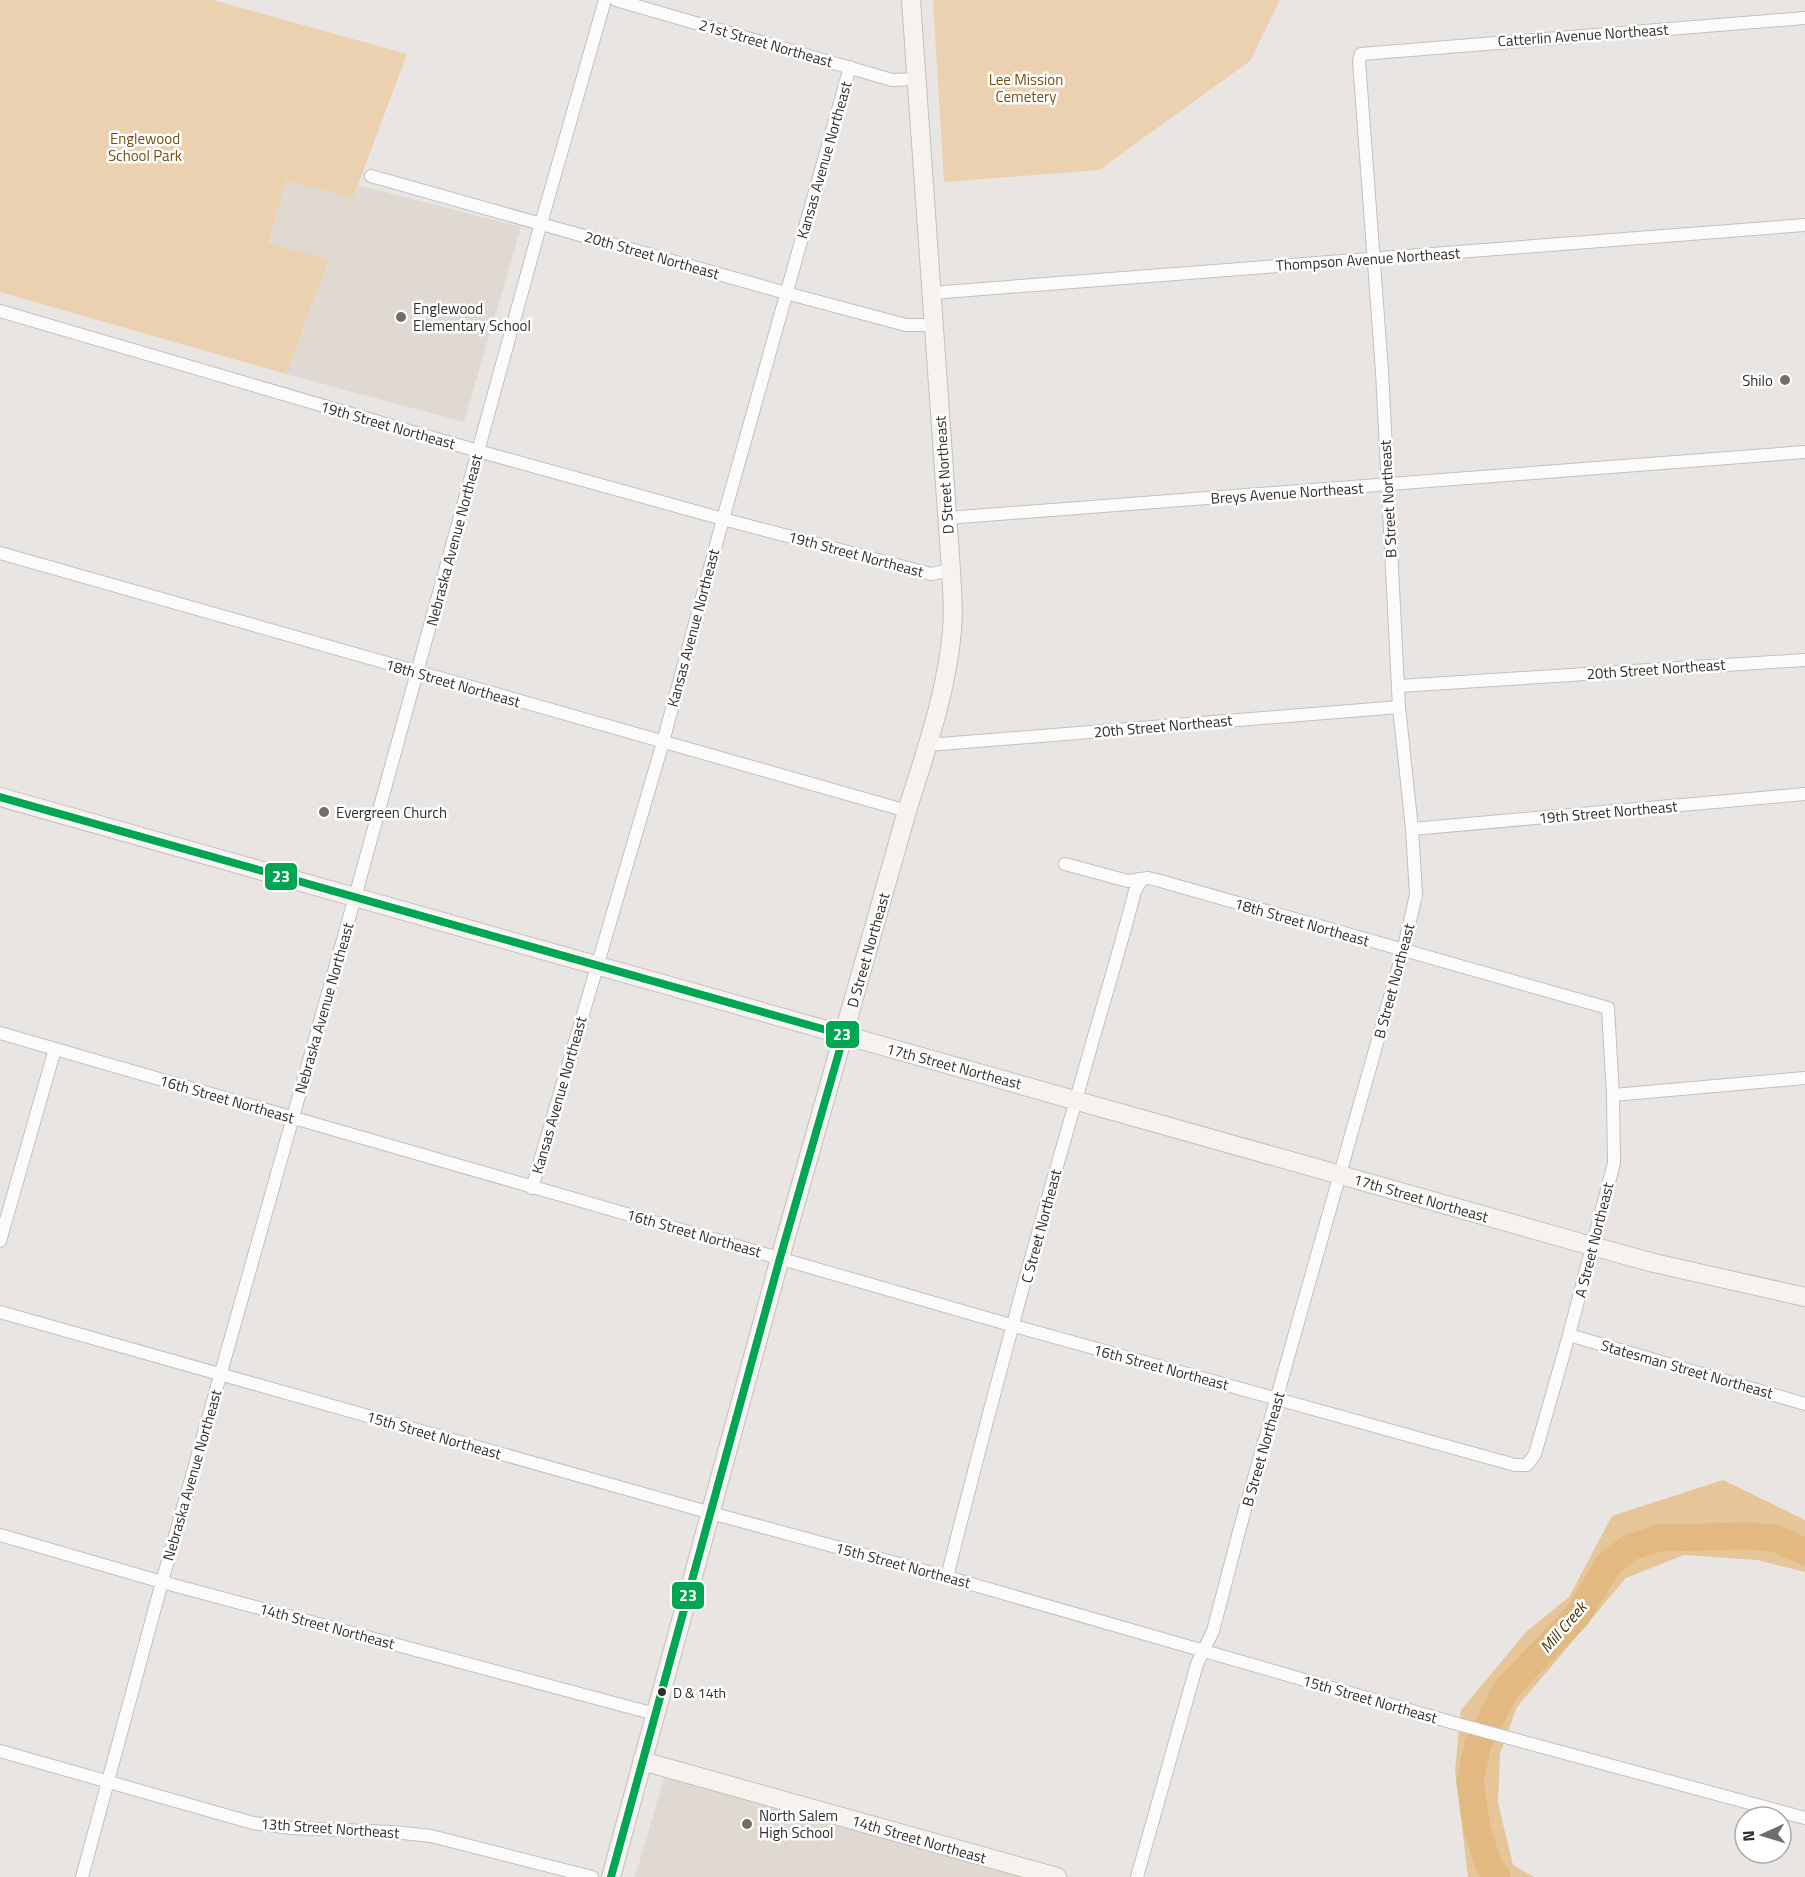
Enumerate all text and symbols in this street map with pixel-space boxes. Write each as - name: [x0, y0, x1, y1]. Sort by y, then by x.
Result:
- street label: 21st Street Northeast: [696, 13, 836, 73]
- street label: Catterlin Avenue Northeast: [1497, 18, 1670, 52]
- park label: Lee Mission Cemetery: [989, 68, 1063, 108]
- street label: Kansas Avenue Northeast: [790, 78, 858, 241]
- park label: Englewood School Park: [108, 127, 182, 167]
- street label: 20th Street Northeast: [582, 225, 723, 285]
- street label: Thompson Avenue Northeast: [1275, 241, 1462, 277]
- place label: Englewood Elementary School: [413, 297, 531, 337]
- marker: Englewood Elementary School: [394, 310, 408, 324]
- place label: Shilo: [1742, 369, 1773, 392]
- marker: Shilo: [1778, 373, 1792, 387]
- street label: 19th Street Northeast: [318, 395, 459, 455]
- street label: D Street Northeast: [928, 414, 960, 535]
- street label: B Street Northeast: [1373, 439, 1403, 559]
- street label: Nebraska Avenue Northeast: [420, 451, 488, 629]
- street label: Breys Avenue Northeast: [1210, 476, 1365, 510]
- street label: 19th Street Northeast: [786, 525, 927, 583]
- street label: Kansas Avenue Northeast: [661, 546, 725, 710]
- street label: 18th Street Northeast: [383, 653, 524, 713]
- street label: 20th Street Northeast: [1586, 653, 1727, 685]
- street label: 20th Street Northeast: [1093, 708, 1234, 744]
- street label: 19th Street Northeast: [1538, 794, 1679, 830]
- place label: Evergreen Church: [336, 801, 447, 824]
- marker: Evergreen Church: [317, 805, 331, 819]
- line badge: 23: [264, 862, 298, 891]
- text: 23: [272, 864, 290, 888]
- street label: D Street Northeast: [841, 889, 896, 1010]
- street label: 18th Street Northeast: [1232, 892, 1373, 952]
- street label: Nebraska Avenue Northeast: [289, 919, 360, 1096]
- street label: B Street Northeast: [1368, 920, 1421, 1041]
- street label: Kansas Avenue Northeast: [525, 1013, 593, 1176]
- line badge: 23: [825, 1020, 860, 1049]
- text: 23: [833, 1022, 851, 1046]
- street label: 17th Street Northeast: [884, 1037, 1025, 1095]
- street label: 16th Street Northeast: [157, 1069, 298, 1129]
- street label: C Street Northeast: [1015, 1166, 1067, 1286]
- street label: 17th Street Northeast: [1351, 1168, 1492, 1228]
- street label: A Street Northeast: [1569, 1179, 1620, 1300]
- street label: 16th Street Northeast: [624, 1203, 765, 1263]
- street label: Statesman Street Northeast: [1598, 1333, 1776, 1405]
- street label: 16th Street Northeast: [1091, 1338, 1232, 1396]
- street label: Nebraska Avenue Northeast: [157, 1386, 228, 1563]
- street label: B Street Northeast: [1236, 1388, 1291, 1509]
- street label: 15th Street Northeast: [364, 1405, 505, 1465]
- street label: 15th Street Northeast: [833, 1536, 974, 1594]
- line badge: 23: [671, 1581, 705, 1610]
- text: 23: [679, 1583, 697, 1607]
- water label: Mill Creek: [1534, 1595, 1593, 1658]
- street label: 14th Street Northeast: [257, 1597, 398, 1655]
- street label: 15th Street Northeast: [1300, 1669, 1441, 1729]
- place label: D & 14th: [673, 1682, 726, 1703]
- marker: D & 14th: [656, 1686, 668, 1698]
- place label: North Salem High School: [759, 1804, 838, 1844]
- north arrow: [1733, 1805, 1793, 1865]
- street label: 14th Street Northeast: [849, 1809, 990, 1869]
- street label: 13th Street Northeast: [260, 1812, 401, 1844]
- marker: North Salem High School: [740, 1817, 754, 1831]
- text: N: [1736, 1830, 1760, 1842]

